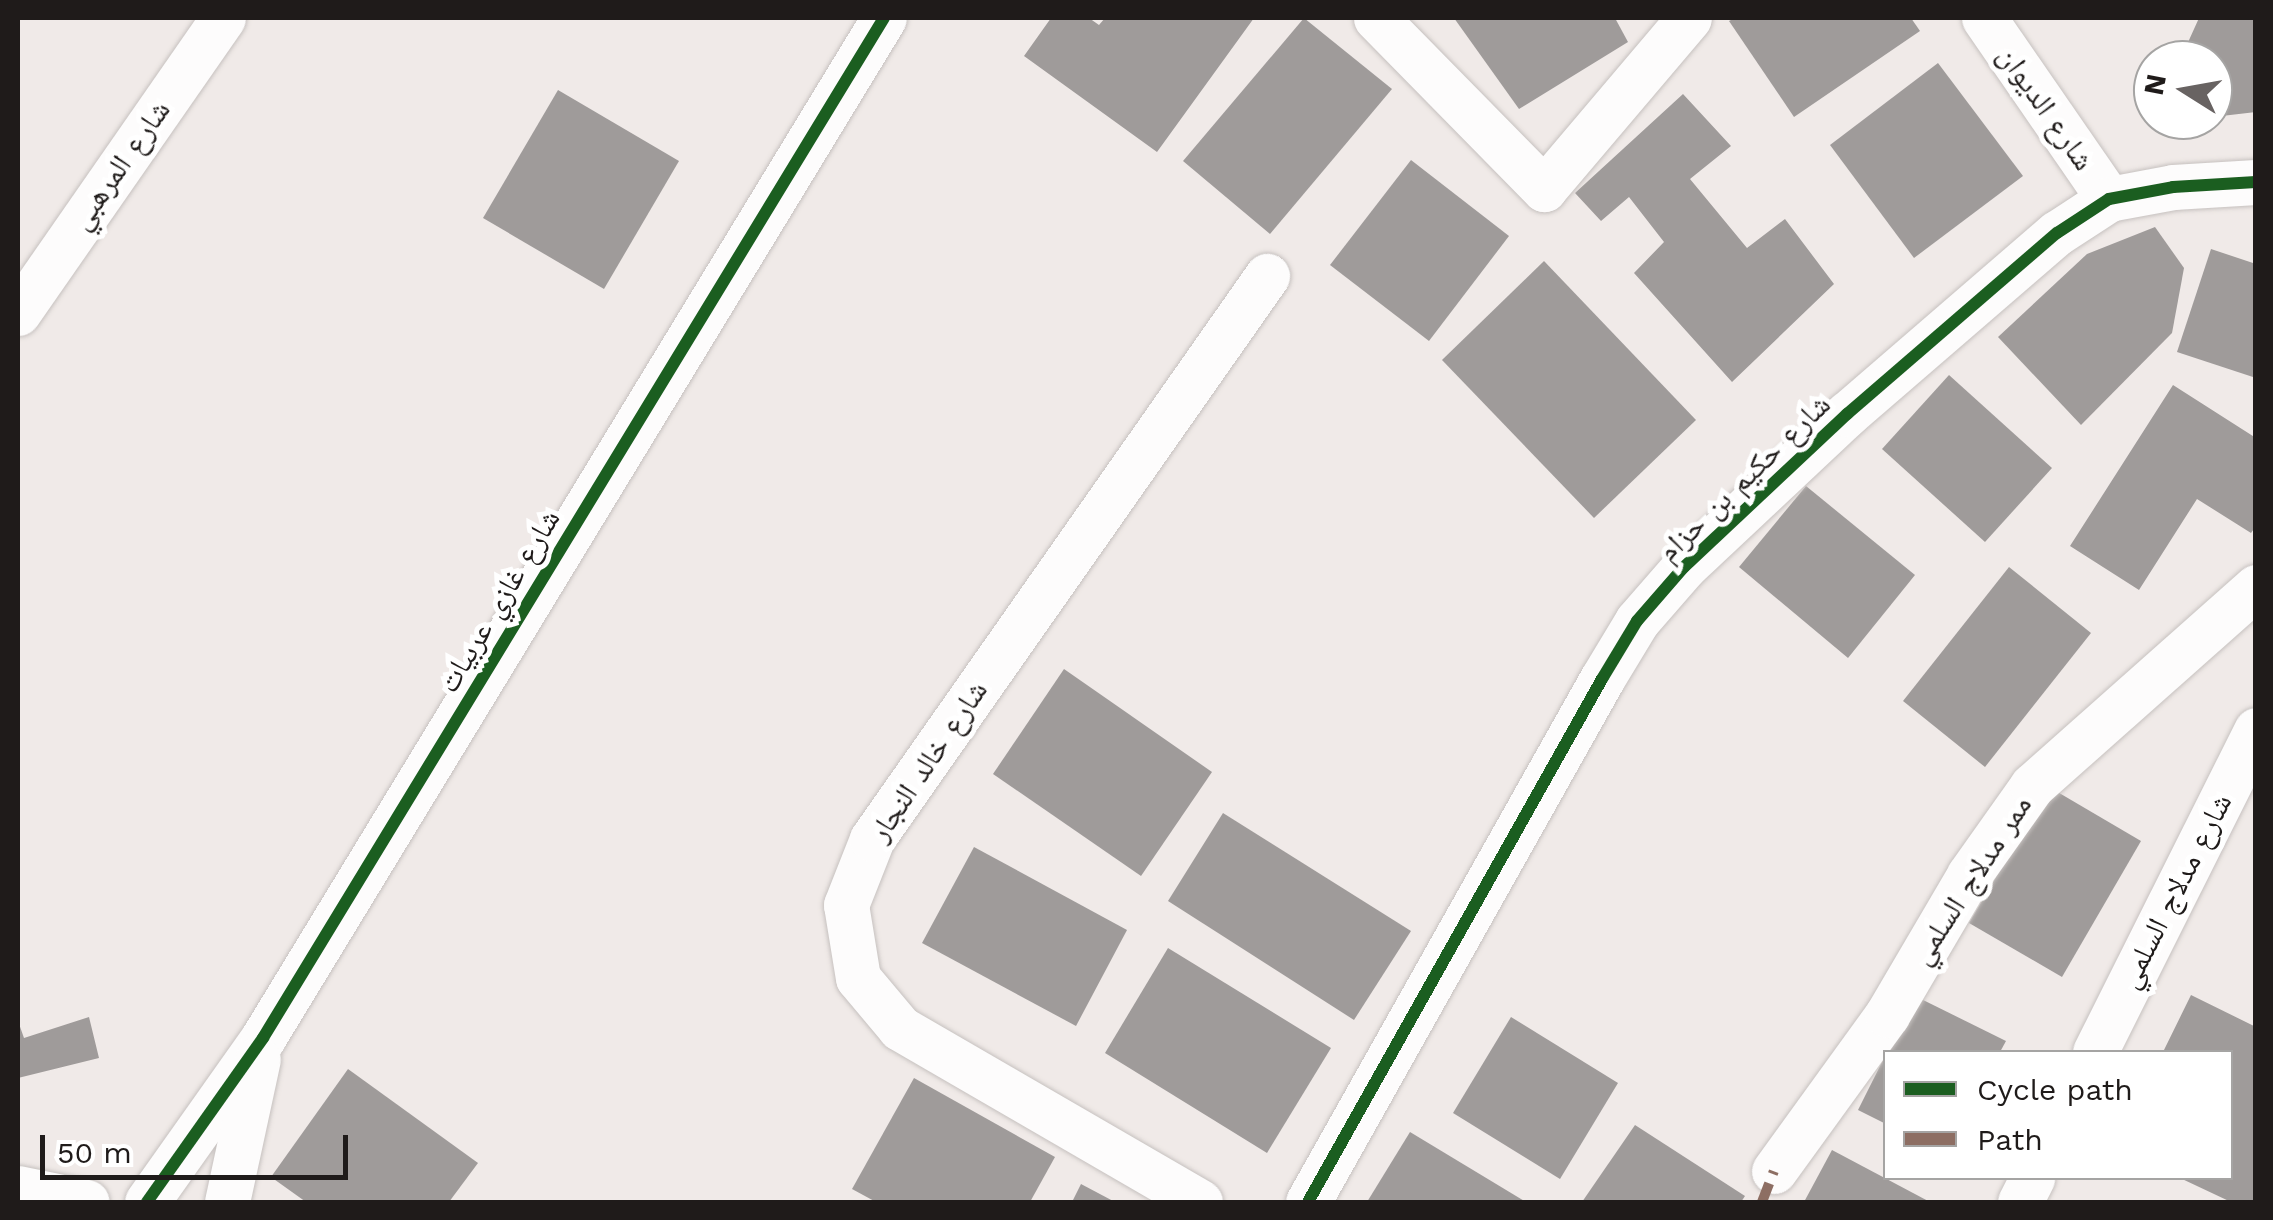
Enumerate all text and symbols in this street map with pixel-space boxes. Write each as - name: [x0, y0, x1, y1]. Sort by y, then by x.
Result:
- street label: شارع الديوان: [1990, 39, 2102, 177]
- north arrow: [2133, 40, 2233, 140]
- text: N: [2137, 71, 2173, 98]
- street label: شارع المرهبي: [62, 93, 178, 237]
- street label: شارع حكيم بن حزام: [1650, 387, 1838, 569]
- street label: شارع غازي عربيات: [430, 503, 568, 699]
- street label: شارع خالد النجار: [861, 674, 995, 848]
- street label: ممر مدلاج السلمي: [1903, 788, 2039, 972]
- street label: شارع مدلاج السلمي: [2110, 788, 2240, 994]
- legend: [1883, 1050, 2233, 1180]
- text: Cycle path: [1977, 1072, 2133, 1107]
- scale bar: [45, 1115, 352, 1177]
- text: Path: [1977, 1122, 2043, 1157]
- text: 50 m: [57, 1135, 132, 1170]

